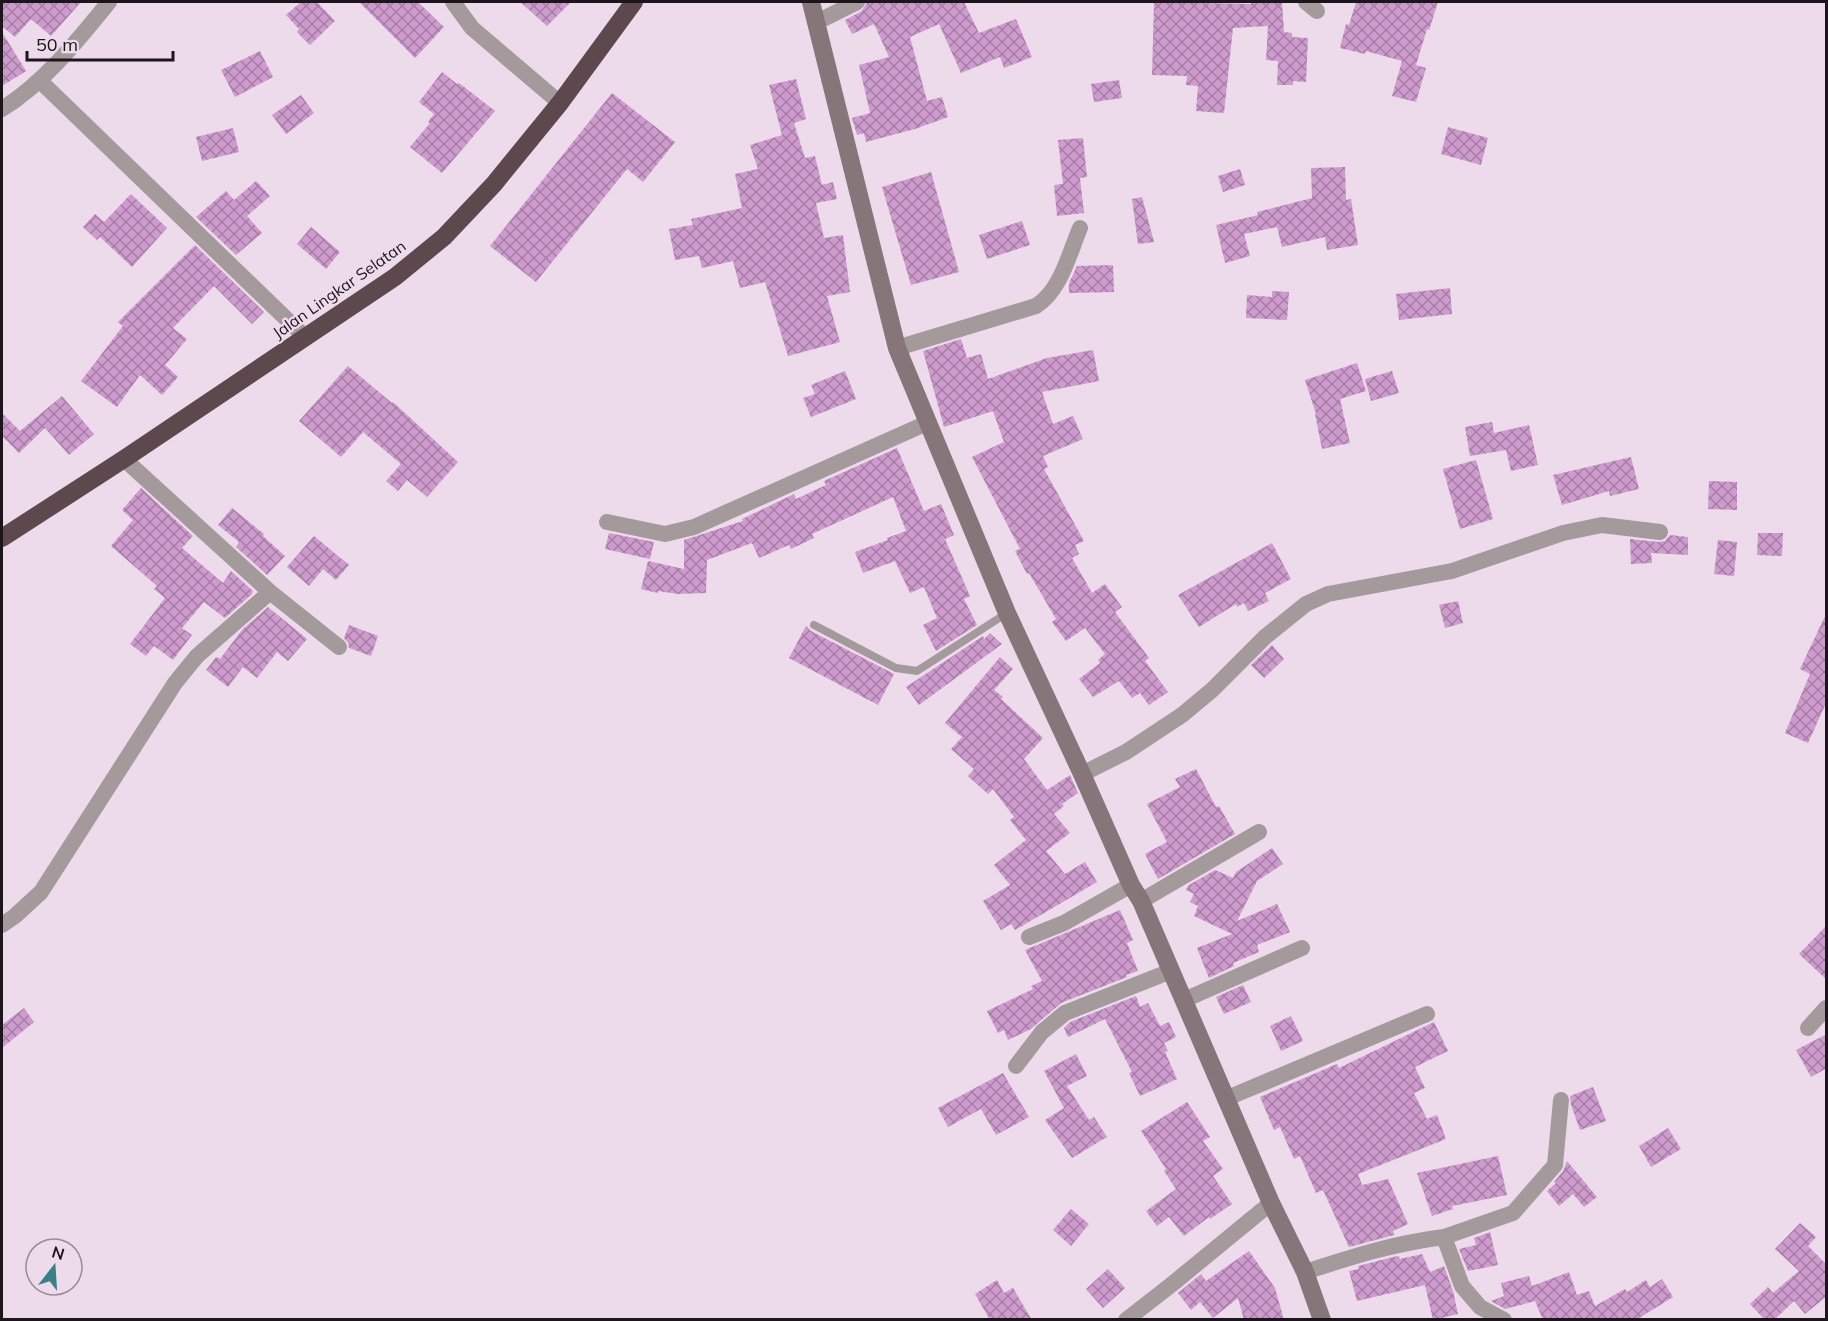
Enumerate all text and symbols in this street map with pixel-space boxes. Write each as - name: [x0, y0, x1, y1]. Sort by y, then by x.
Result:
- scale bar: [27, 24, 172, 62]
- text: 50 m: [36, 33, 78, 56]
- street label: Jalan Lingkar Selatan: [269, 236, 409, 342]
- north arrow: [24, 1237, 84, 1297]
- text: N: [50, 1241, 67, 1264]

